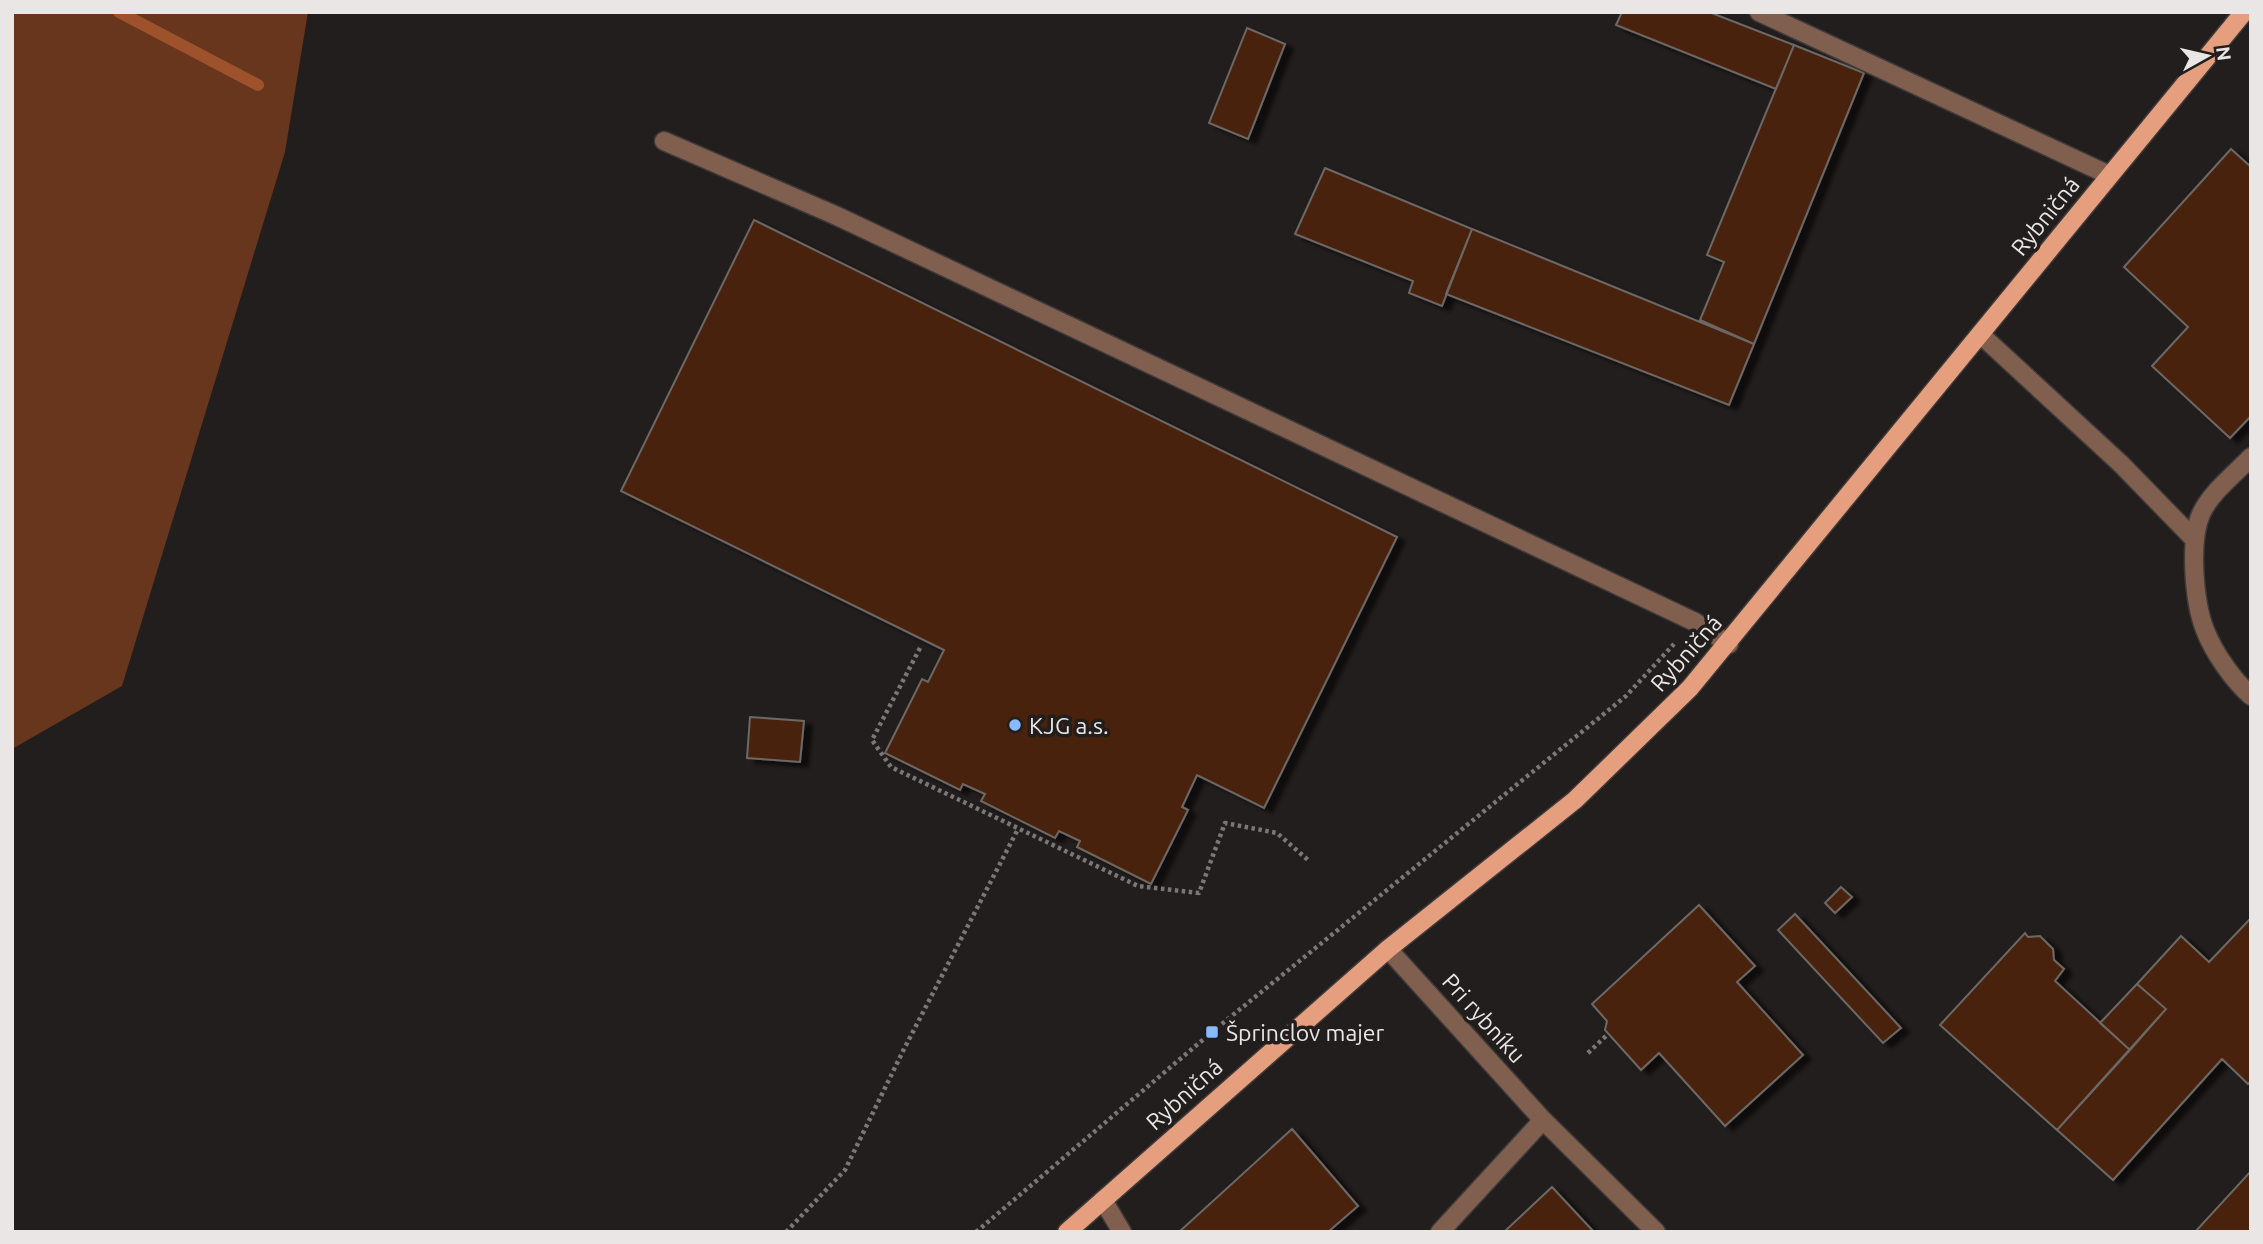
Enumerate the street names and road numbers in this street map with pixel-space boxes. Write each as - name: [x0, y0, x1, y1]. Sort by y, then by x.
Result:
- street label: Rybničná: [2006, 172, 2084, 260]
- street label: Rybničná: [1646, 610, 1726, 696]
- street label: Pri rybníku: [1438, 969, 1530, 1067]
- street label: Rybničná: [1141, 1054, 1227, 1134]

